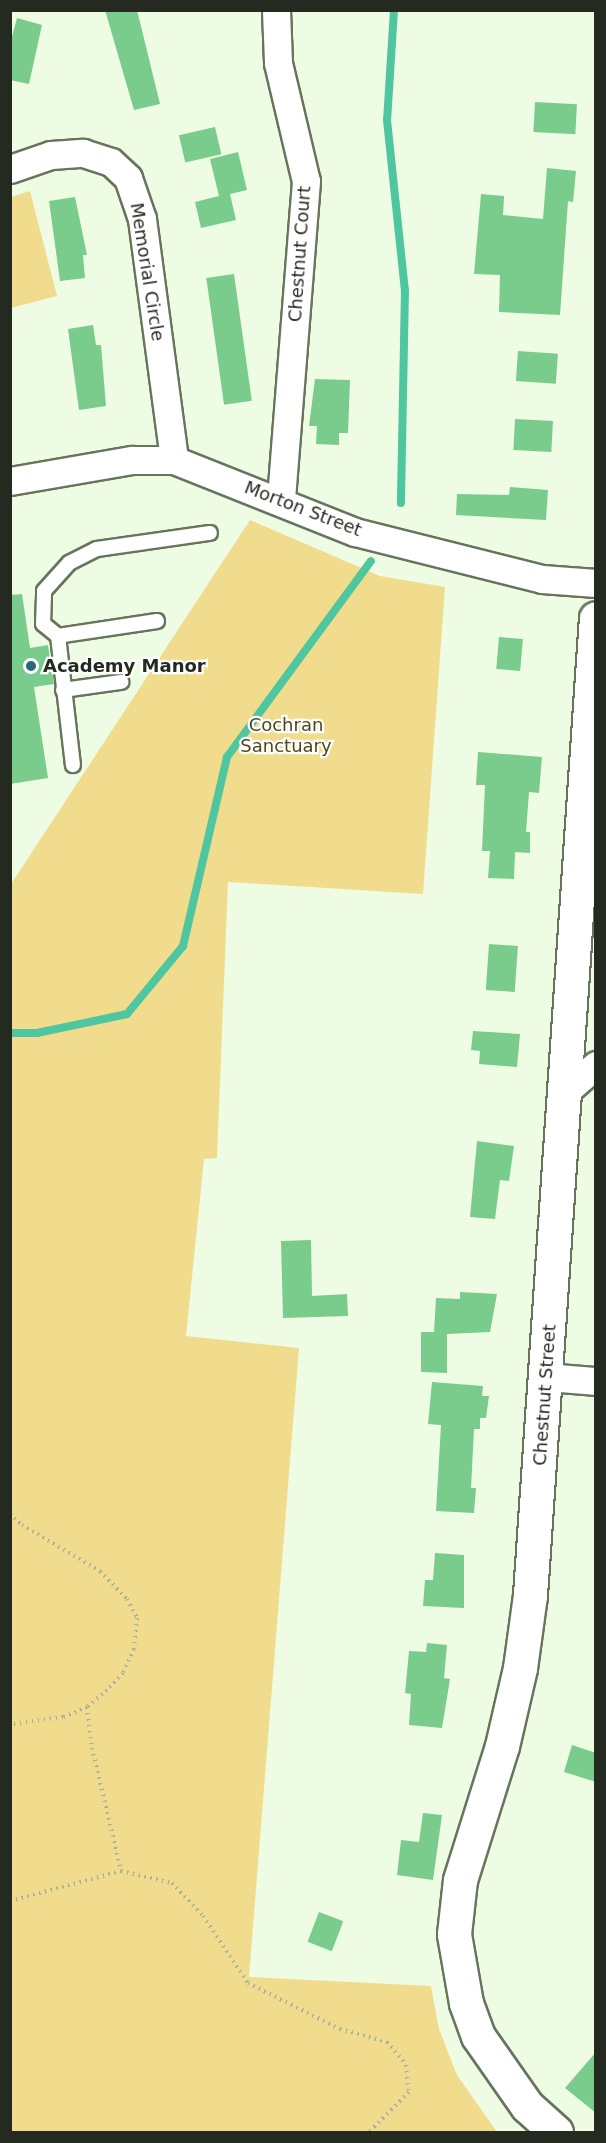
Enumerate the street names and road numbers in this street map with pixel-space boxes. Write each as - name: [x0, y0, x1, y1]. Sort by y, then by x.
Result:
- street label: Chestnut Court: [284, 185, 316, 323]
- street label: Memorial Circle: [125, 201, 169, 343]
- street label: Morton Street: [241, 477, 365, 541]
- street label: Chestnut Street: [529, 1324, 561, 1466]

